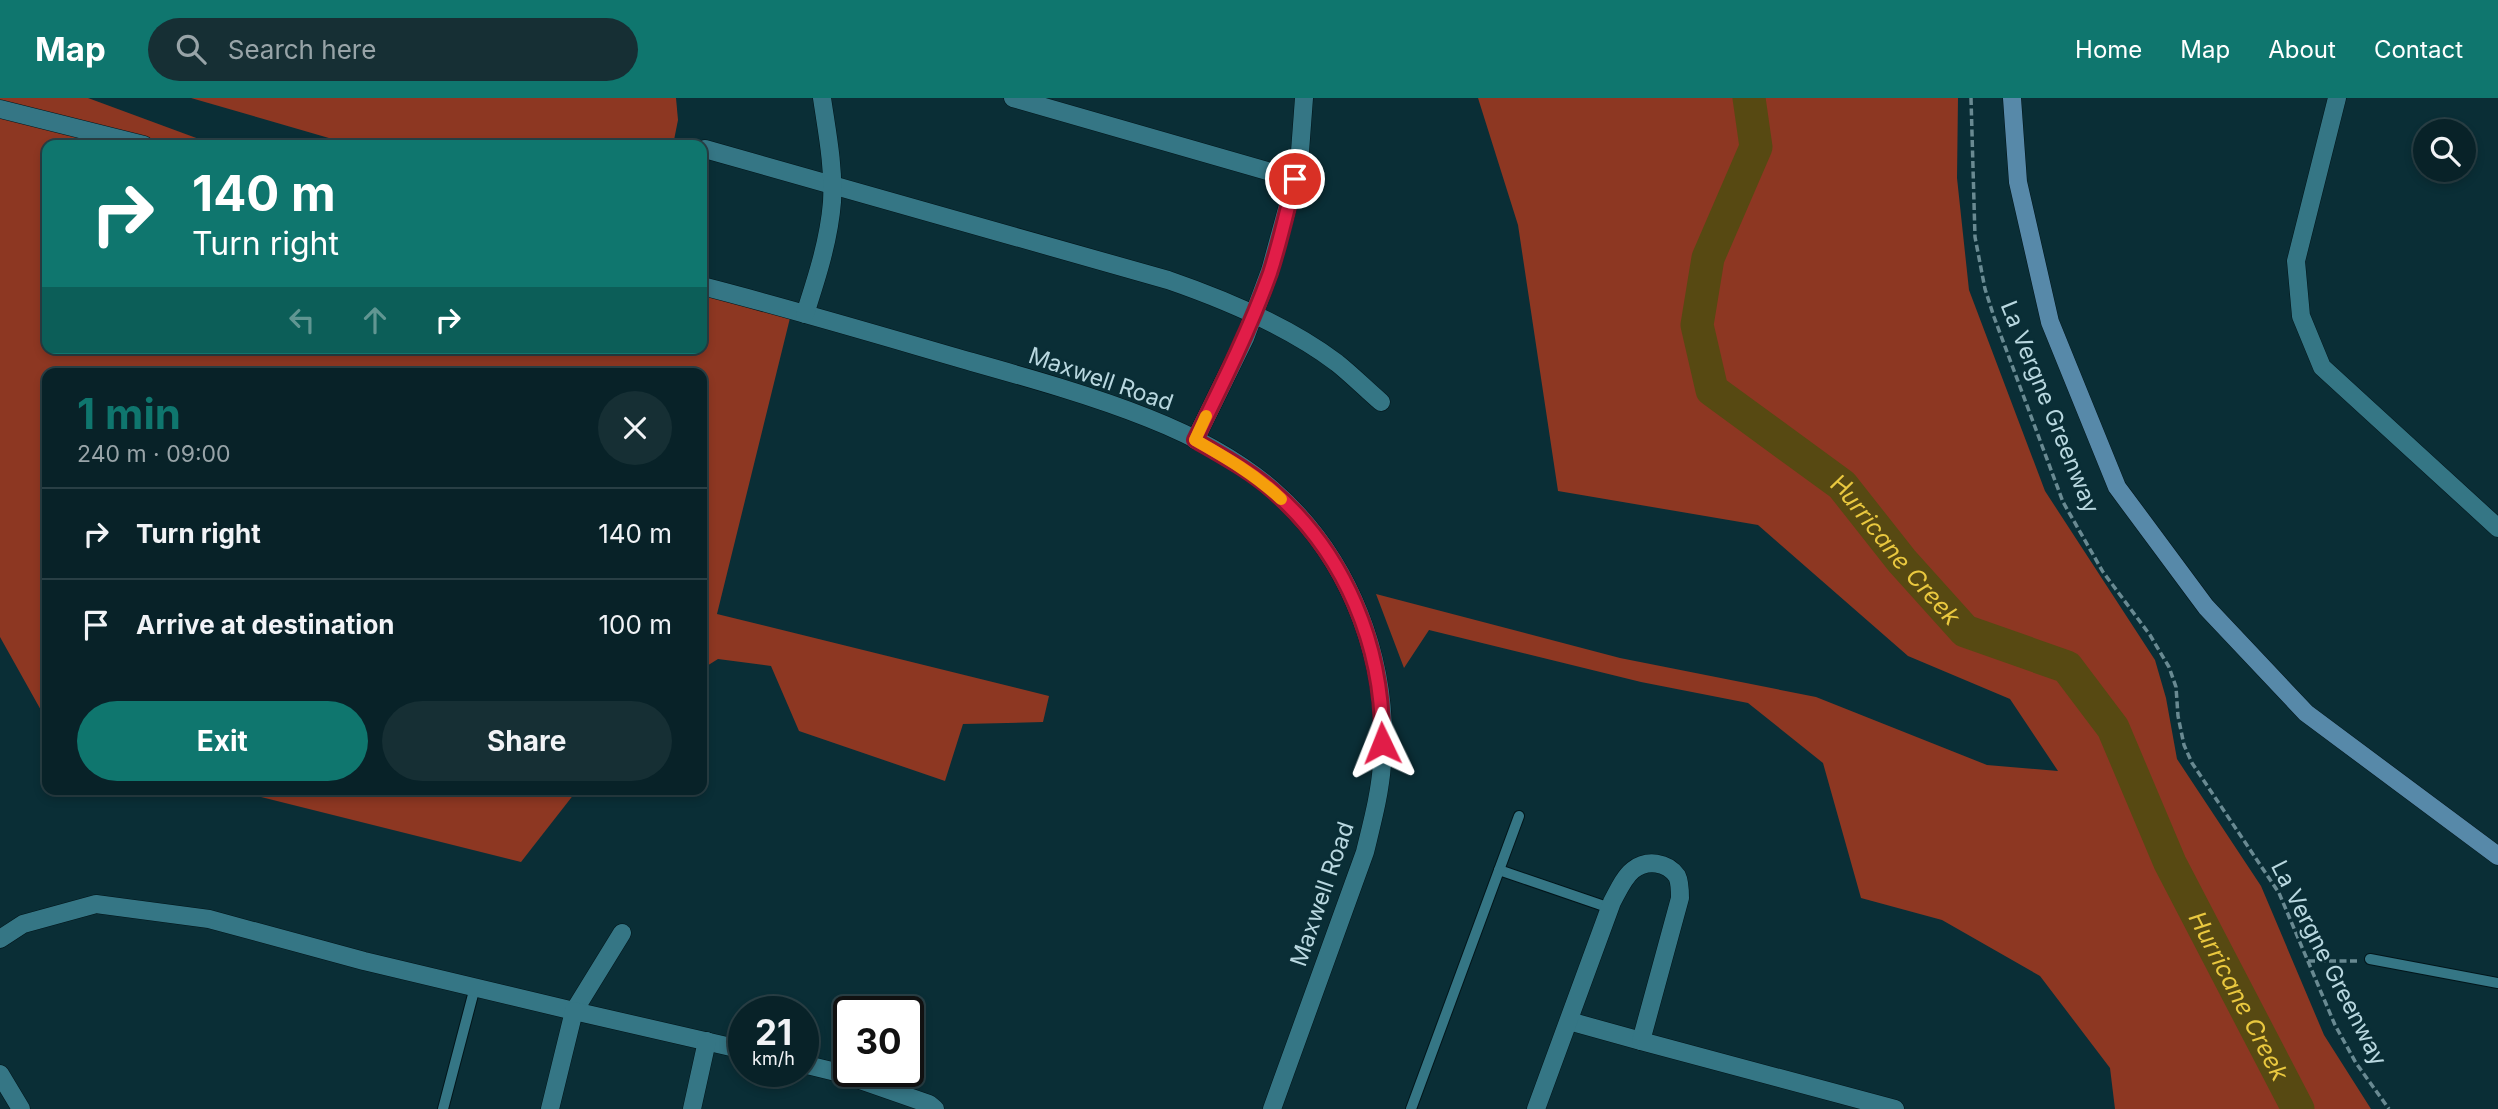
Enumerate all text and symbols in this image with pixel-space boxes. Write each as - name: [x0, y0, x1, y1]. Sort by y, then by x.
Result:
- search box: [148, 18, 638, 81]
- text: Map: [35, 29, 106, 69]
- icon: search: [172, 30, 210, 68]
- text: Search here: [228, 34, 376, 65]
- text: Home: [2075, 35, 2142, 64]
- text: Map: [2180, 35, 2230, 64]
- text: About: [2268, 35, 2336, 64]
- text: Contact: [2374, 35, 2463, 64]
- map controls: [2413, 119, 2476, 182]
- button: search: [2413, 119, 2476, 182]
- pin: [1265, 149, 1325, 209]
- icon: arrive: [1276, 160, 1314, 198]
- text: 140 m: [192, 164, 336, 223]
- icon: right: [77, 168, 168, 259]
- text: Turn right: [192, 224, 339, 263]
- street label: La Vergne Greenway: [1995, 297, 2105, 517]
- icon: left: [283, 301, 321, 339]
- icon: ahead: [356, 301, 394, 339]
- icon: right: [429, 301, 467, 339]
- street label: Maxwell Road: [1025, 341, 1177, 417]
- text: 1 min: [77, 388, 181, 439]
- button: close: [598, 391, 672, 465]
- text: 240 m · 09:00: [77, 440, 231, 468]
- water label: Hurricane Creek: [1826, 468, 1967, 631]
- icon: right: [77, 515, 115, 553]
- text: Turn right: [136, 518, 261, 549]
- text: 140 m: [598, 518, 672, 549]
- icon: arrive: [77, 606, 115, 644]
- text: Arrive at destination: [136, 609, 395, 640]
- text: 100 m: [599, 609, 672, 640]
- button: Exit: [77, 701, 368, 781]
- button: Share: [382, 701, 672, 781]
- position arrow: [1345, 706, 1419, 780]
- street label: Maxwell Road: [1284, 818, 1360, 970]
- street label: La Vergne Greenway: [2265, 856, 2393, 1070]
- water label: Hurricane Creek: [2183, 906, 2296, 1086]
- speed limit sign: 30: [833, 996, 924, 1087]
- text: 21: [755, 1011, 792, 1053]
- text: km/h: [752, 1048, 795, 1069]

